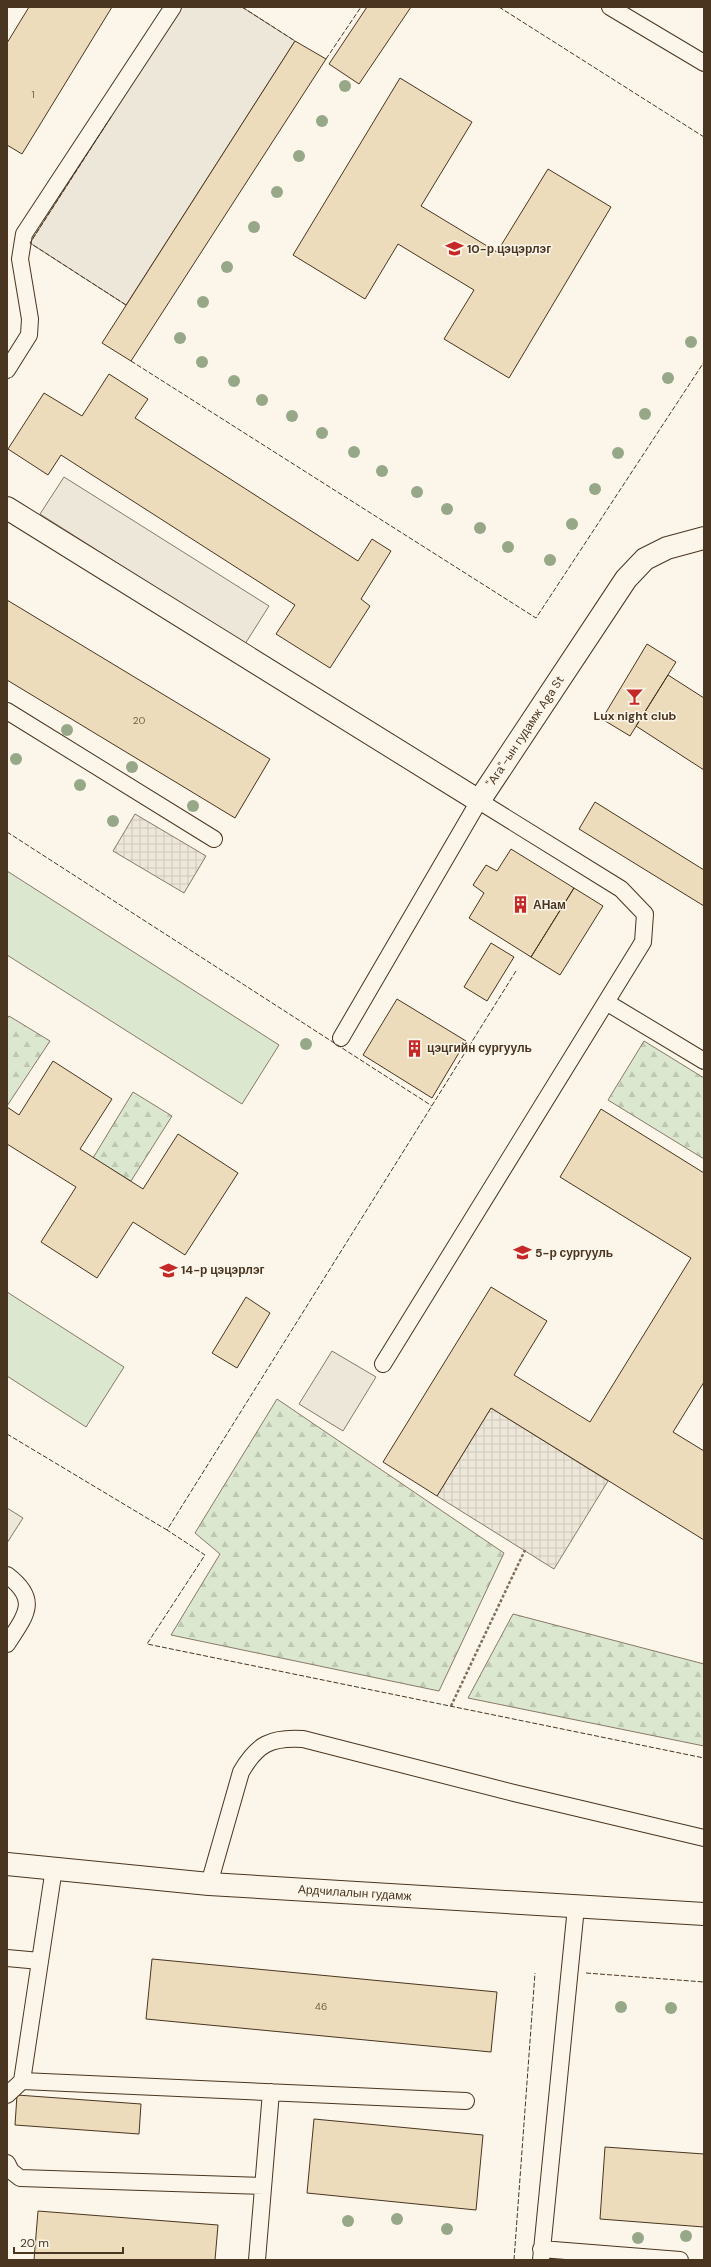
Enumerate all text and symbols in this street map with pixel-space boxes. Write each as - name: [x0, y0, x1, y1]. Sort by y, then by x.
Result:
- house number: 1: [31, 88, 35, 101]
- school or university icon: 10-р цэцэрлэг: [444, 239, 464, 259]
- place label: 10-р цэцэрлэг: [467, 241, 551, 257]
- street label: "Ага"-ын гудамж Aga St: [482, 673, 568, 790]
- bar icon: Lux night club: [625, 687, 645, 707]
- place label: Lux night club: [594, 708, 677, 724]
- house number: 20: [133, 714, 145, 727]
- building icon: АНам: [510, 895, 530, 915]
- place label: АНам: [533, 897, 566, 913]
- building icon: цэцгийн сургууль: [404, 1038, 424, 1058]
- place label: цэцгийн сургууль: [427, 1040, 532, 1056]
- school or university icon: 5-р сургууль: [512, 1243, 532, 1263]
- place label: 5-р сургууль: [535, 1245, 613, 1261]
- school or university icon: 14-р цэцэрлэг: [158, 1260, 178, 1280]
- place label: 14-р цэцэрлэг: [181, 1262, 265, 1278]
- street label: Ардчилалын гудамж: [298, 1881, 412, 1904]
- house number: 46: [315, 2000, 327, 2013]
- scale bar: [14, 2229, 123, 2255]
- text: 20 m: [20, 2235, 49, 2251]

